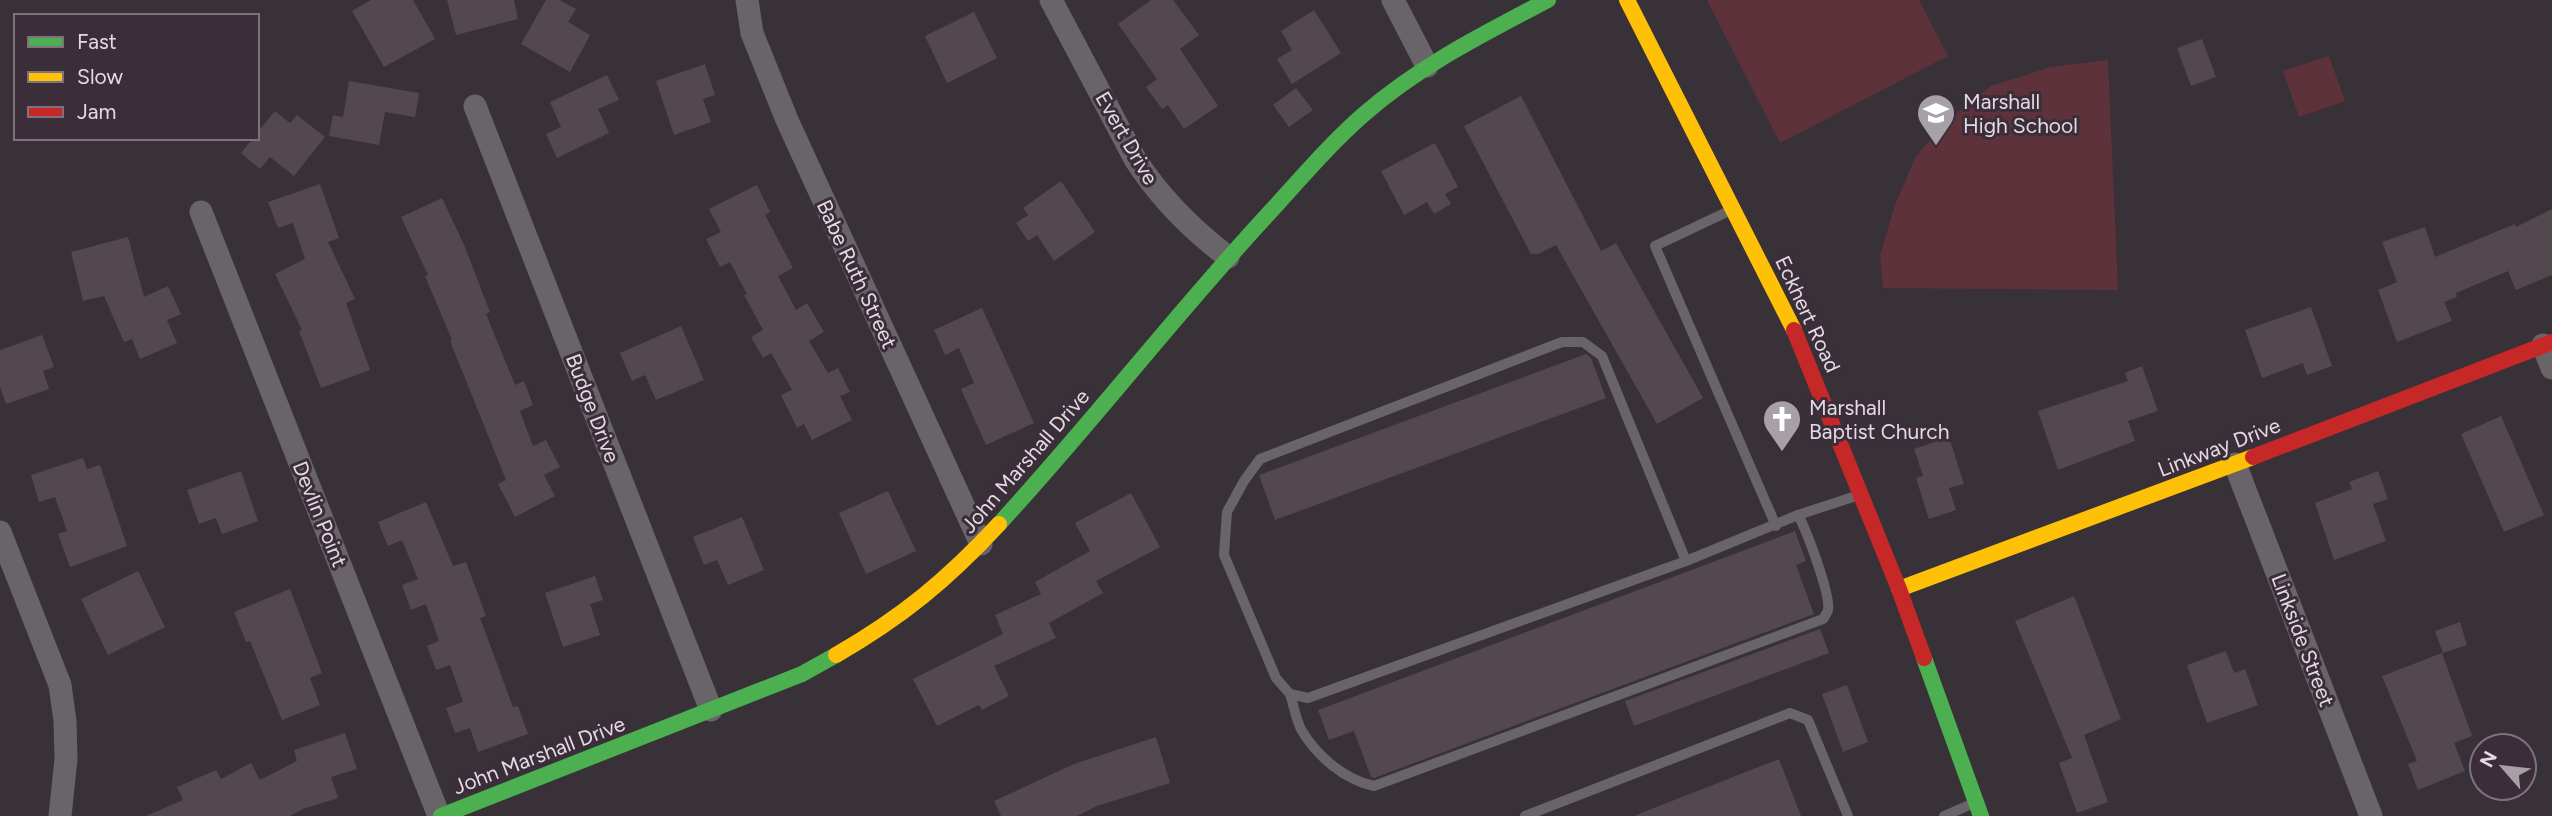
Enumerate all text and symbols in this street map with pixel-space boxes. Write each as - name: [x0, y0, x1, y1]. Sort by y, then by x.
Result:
- legend: [14, 14, 259, 140]
- text: Fast: [77, 29, 117, 54]
- text: Slow: [77, 64, 123, 89]
- street label: Evert Drive: [1090, 87, 1164, 189]
- place label: Marshall High School: [1963, 89, 2078, 138]
- school or university icon: Marshall High School: [1915, 92, 1957, 147]
- text: Jam: [77, 99, 116, 124]
- street label: Babe Ruth Street: [812, 196, 902, 352]
- street label: Eckhert Road: [1770, 252, 1846, 376]
- street label: Budge Drive: [561, 350, 625, 466]
- street label: John Marshall Drive: [956, 384, 1094, 538]
- place label: Marshall Baptist Church: [1809, 395, 1949, 444]
- church icon: Marshall Baptist Church: [1761, 398, 1803, 453]
- street label: Linkway Drive: [2154, 412, 2284, 482]
- street label: Devlin Point: [288, 458, 353, 570]
- street label: Linkside Street: [2266, 570, 2340, 710]
- street label: John Marshall Drive: [449, 711, 629, 799]
- north arrow: [2468, 732, 2538, 802]
- text: N: [2475, 747, 2502, 771]

